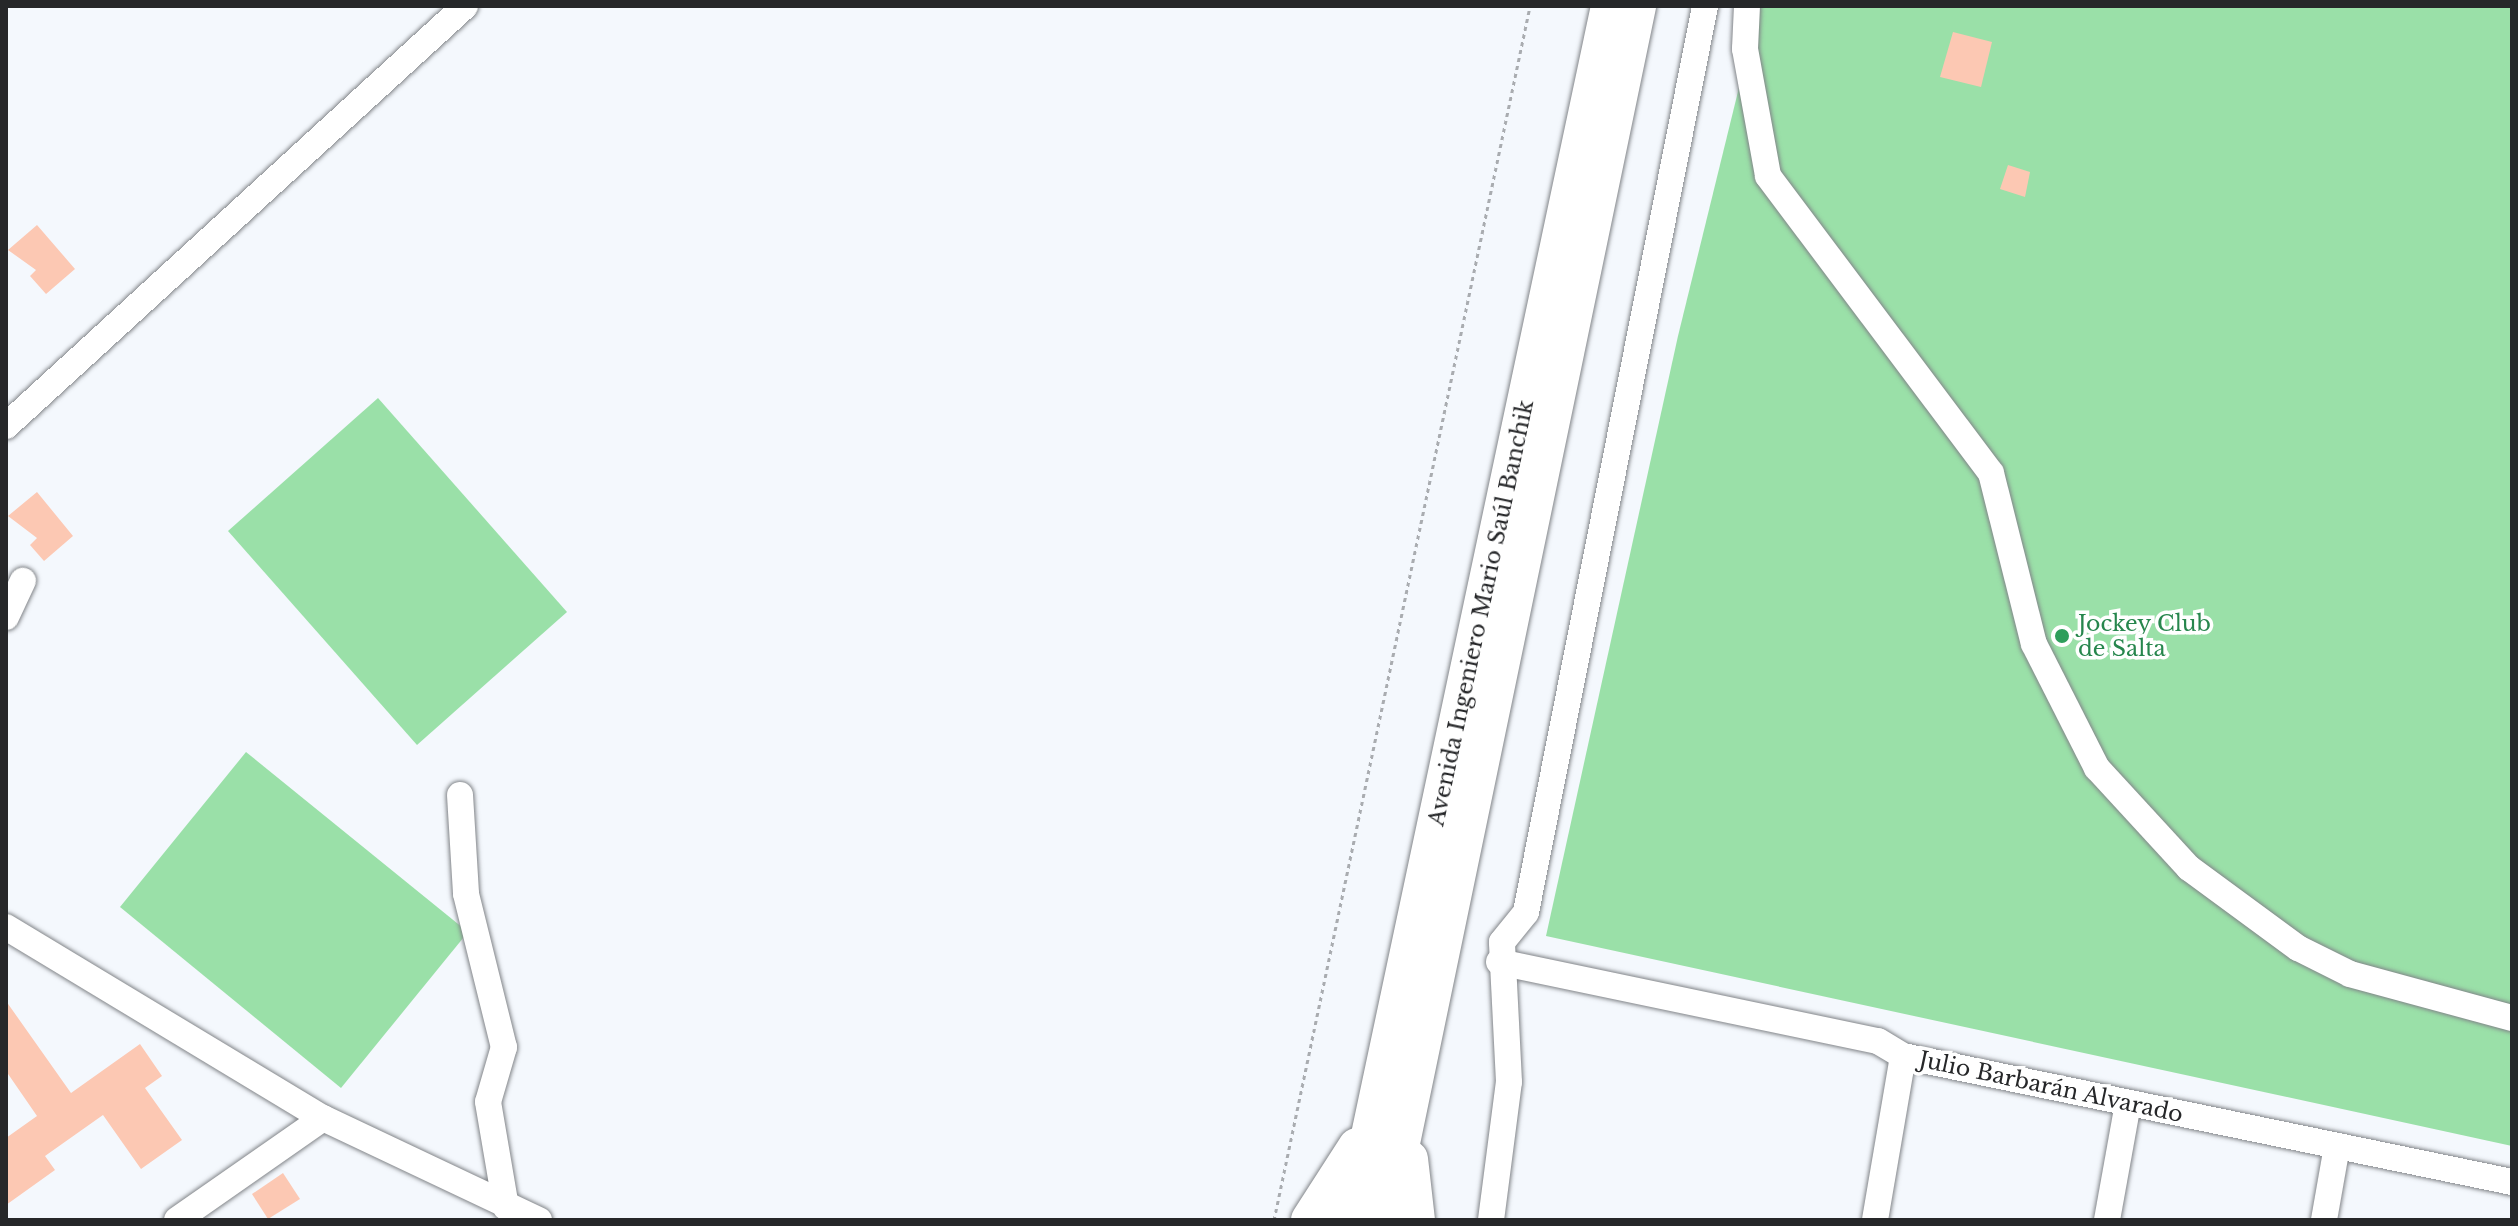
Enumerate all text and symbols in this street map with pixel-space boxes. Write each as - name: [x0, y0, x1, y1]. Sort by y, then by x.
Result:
- street label: Avenida Ingeniero Mario Saúl Banchik: [1423, 397, 1539, 829]
- place label: Jockey Club de Salta: [2078, 610, 2212, 662]
- marker: Jockey Club de Salta: [2053, 627, 2071, 645]
- street label: Julio Barbarán Alvarado: [1916, 1046, 2186, 1128]

